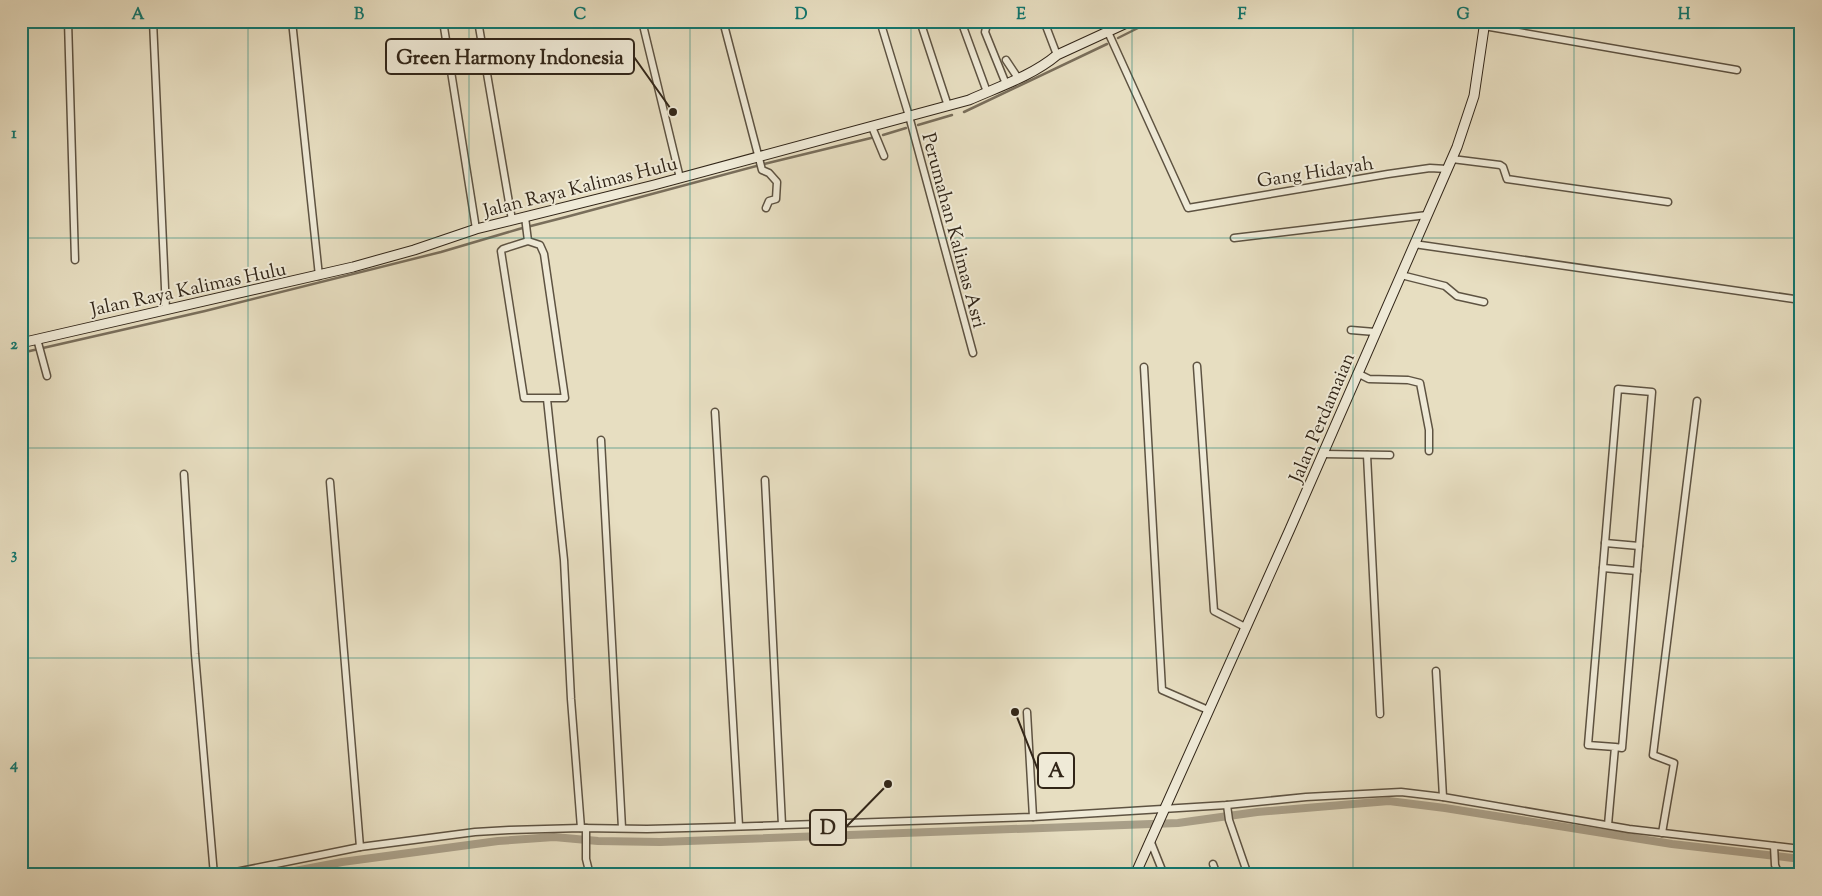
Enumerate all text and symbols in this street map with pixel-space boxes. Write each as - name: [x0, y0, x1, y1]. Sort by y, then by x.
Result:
- text: A: [132, 4, 145, 27]
- text: B: [354, 4, 364, 27]
- text: C: [574, 4, 587, 27]
- text: D: [795, 4, 808, 27]
- text: E: [1016, 4, 1026, 27]
- text: F: [1238, 4, 1247, 27]
- text: G: [1456, 4, 1470, 27]
- text: H: [1678, 4, 1691, 27]
- callout: Green Harmony Indonesia: [386, 39, 634, 74]
- text: Green Harmony Indonesia: [396, 45, 625, 74]
- text: 1: [11, 123, 17, 146]
- street label: Perumahan Kalimas Asri: [914, 130, 992, 331]
- street label: Jalan Raya Kalimas Hulu: [480, 151, 681, 226]
- street label: Gang Hidayah: [1255, 151, 1376, 196]
- street label: Jalan Raya Kalimas Hulu: [87, 257, 289, 325]
- text: 2: [10, 334, 18, 357]
- street label: Jalan Perdamaian: [1283, 349, 1363, 488]
- text: 3: [11, 544, 18, 567]
- callout: A: [1038, 753, 1074, 788]
- text: 4: [9, 754, 18, 777]
- text: A: [1048, 758, 1065, 787]
- callout: D: [810, 810, 846, 845]
- text: D: [820, 815, 836, 844]

